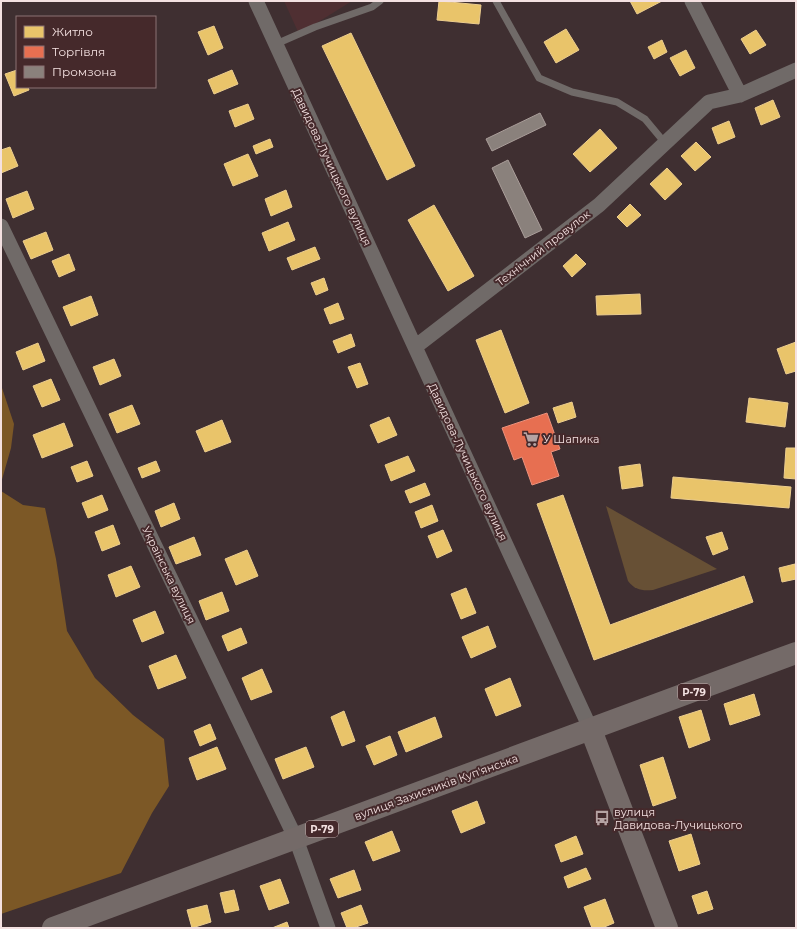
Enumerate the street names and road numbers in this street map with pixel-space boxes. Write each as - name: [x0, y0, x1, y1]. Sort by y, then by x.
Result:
- street label: Давидова-Лучицького вулиця: [289, 86, 375, 248]
- street label: Технічний провулок: [493, 207, 593, 289]
- street label: Давидова-Лучицького вулиця: [425, 381, 511, 543]
- street label: Українська вулиця: [139, 524, 199, 626]
- road number: Р-79: [678, 684, 710, 700]
- street label: вулиця Захисників Куп'янська: [352, 751, 520, 823]
- road number: Р-79: [306, 821, 338, 837]

